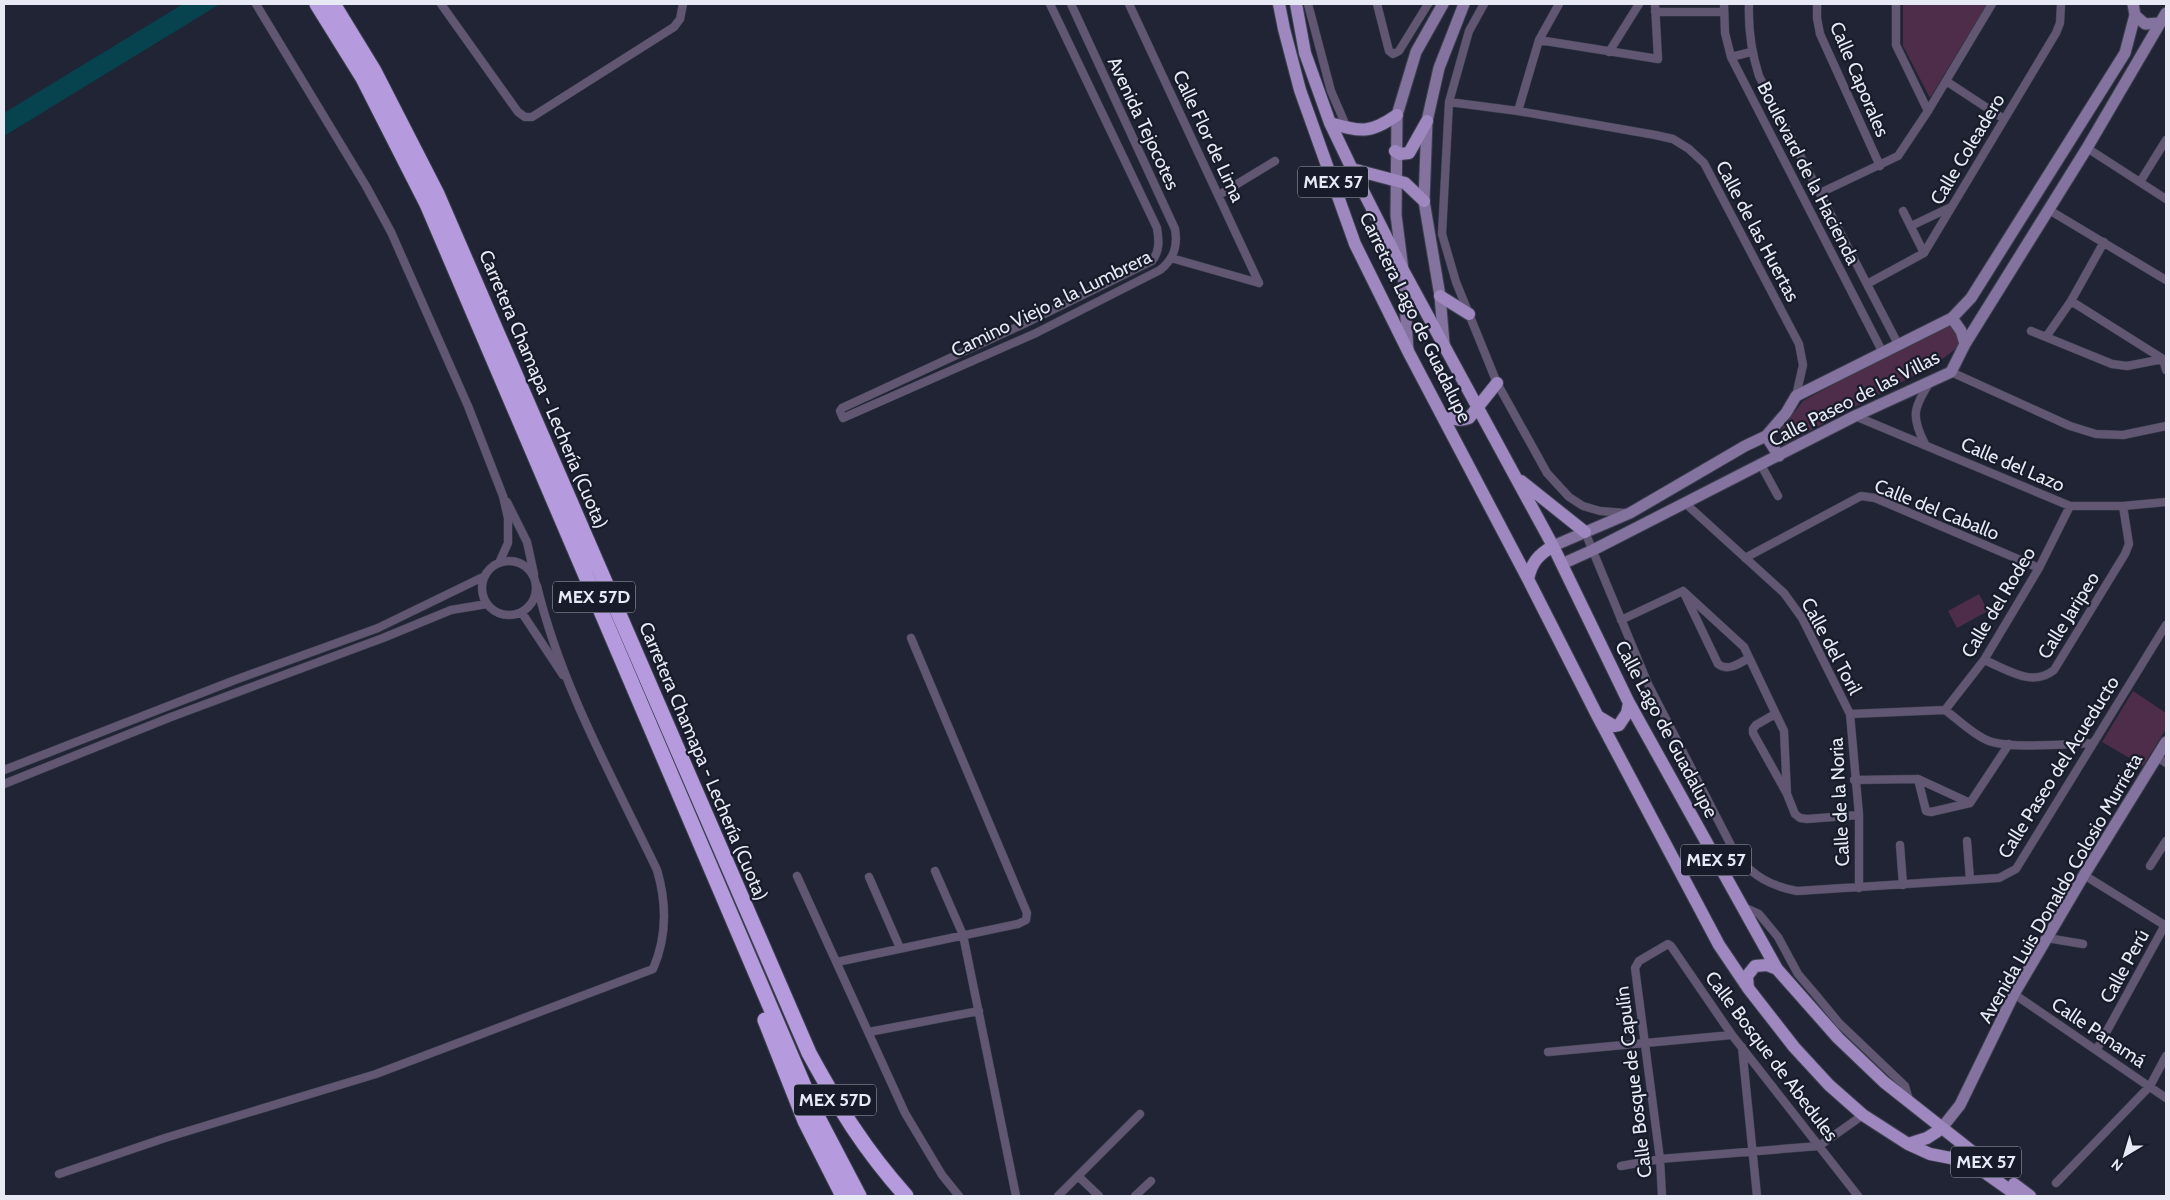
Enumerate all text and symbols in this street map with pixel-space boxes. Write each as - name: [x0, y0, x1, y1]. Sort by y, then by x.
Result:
- street label: Calle Caporales: [1825, 18, 1894, 140]
- street label: Avenida Tejocotes: [1103, 53, 1184, 193]
- street label: Calle Flor de Lima: [1168, 67, 1249, 206]
- street label: Boulevard de la Hacienda: [1752, 78, 1865, 269]
- street label: Calle Coleadero: [1925, 90, 2010, 209]
- street label: Calle de las Huertas: [1711, 157, 1804, 306]
- road number: MEX 57: [1298, 166, 1368, 198]
- street label: Carretera Lago de Guadalupe: [1355, 208, 1477, 426]
- street label: Camino Viejo a la Lumbrera: [947, 245, 1155, 362]
- street label: Carretera Chamapa - Lechería (Cuota): [474, 246, 613, 532]
- street label: Calle Paseo de las Villas: [1765, 345, 1944, 451]
- street label: Calle del Lazo: [1957, 432, 2068, 497]
- street label: Calle del Caballo: [1871, 474, 2003, 545]
- street label: Calle del Rodeo: [1956, 543, 2040, 662]
- street label: Calle Jaripeo: [2033, 567, 2104, 663]
- road number: MEX 57D: [553, 582, 635, 612]
- street label: Calle del Toril: [1796, 594, 1867, 699]
- street label: Carretera Chamapa - Lechería (Cuota): [634, 618, 773, 904]
- street label: Calle Lago de Guadalupe: [1610, 637, 1723, 822]
- street label: Calle Paseo del Acueducto: [1993, 672, 2124, 863]
- street label: Calle de la Noria: [1825, 737, 1854, 867]
- street label: Avenida Luis Donaldo Colosio Murrieta: [1974, 749, 2147, 1027]
- road number: MEX 57: [1681, 844, 1751, 876]
- street label: Calle Perú: [2095, 926, 2154, 1007]
- street label: Calle Bosque de Abedules: [1700, 967, 1843, 1146]
- street label: Calle Bosque de Capulín: [1610, 985, 1657, 1179]
- street label: Calle Panamá: [2047, 992, 2150, 1072]
- road number: MEX 57D: [794, 1084, 876, 1116]
- north arrow: [2100, 1130, 2150, 1180]
- road number: MEX 57: [1951, 1146, 2021, 1178]
- text: N: [2108, 1155, 2126, 1175]

